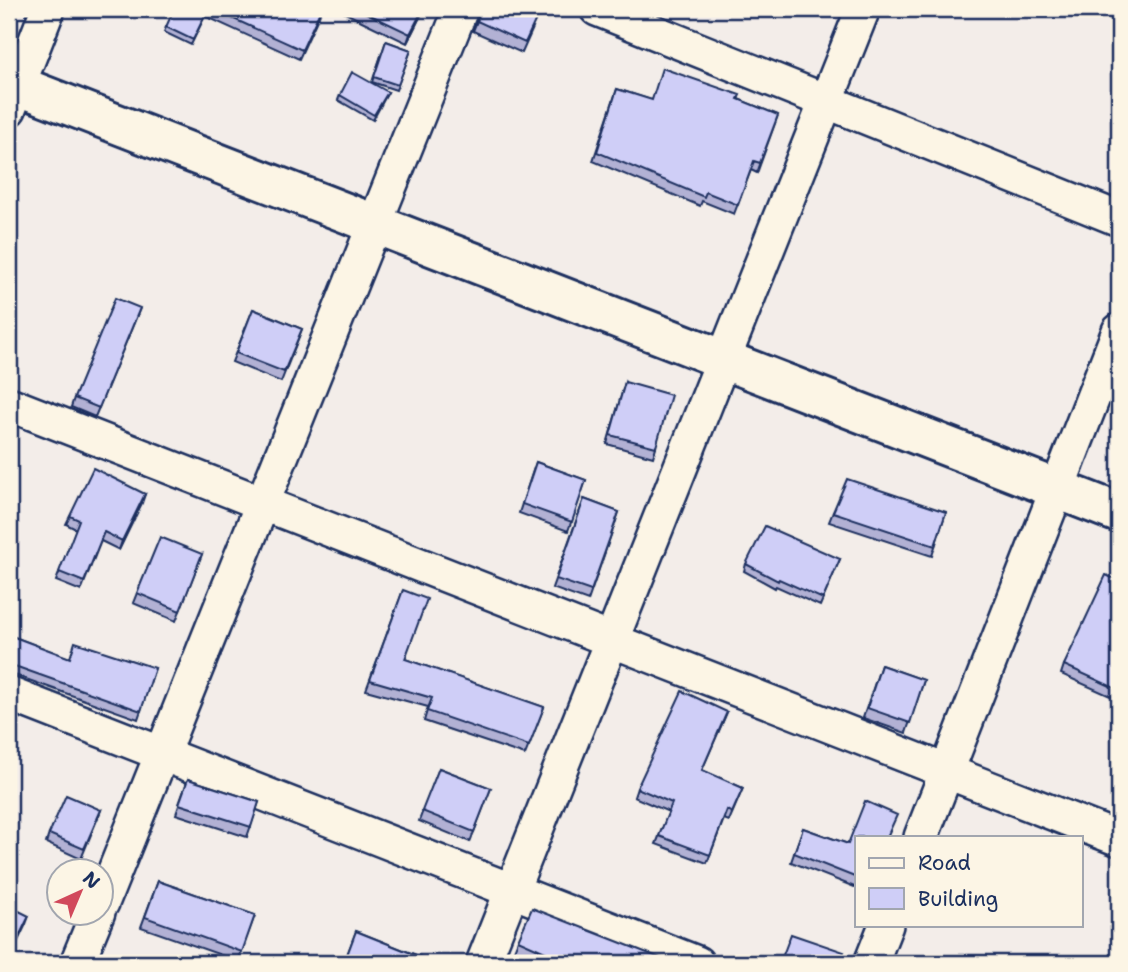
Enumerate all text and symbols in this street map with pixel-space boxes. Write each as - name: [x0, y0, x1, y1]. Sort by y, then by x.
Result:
- legend: [855, 836, 1082, 926]
- text: Road: [918, 849, 971, 877]
- north arrow: [46, 856, 116, 926]
- text: N: [77, 866, 106, 894]
- text: Building: [918, 885, 998, 913]

